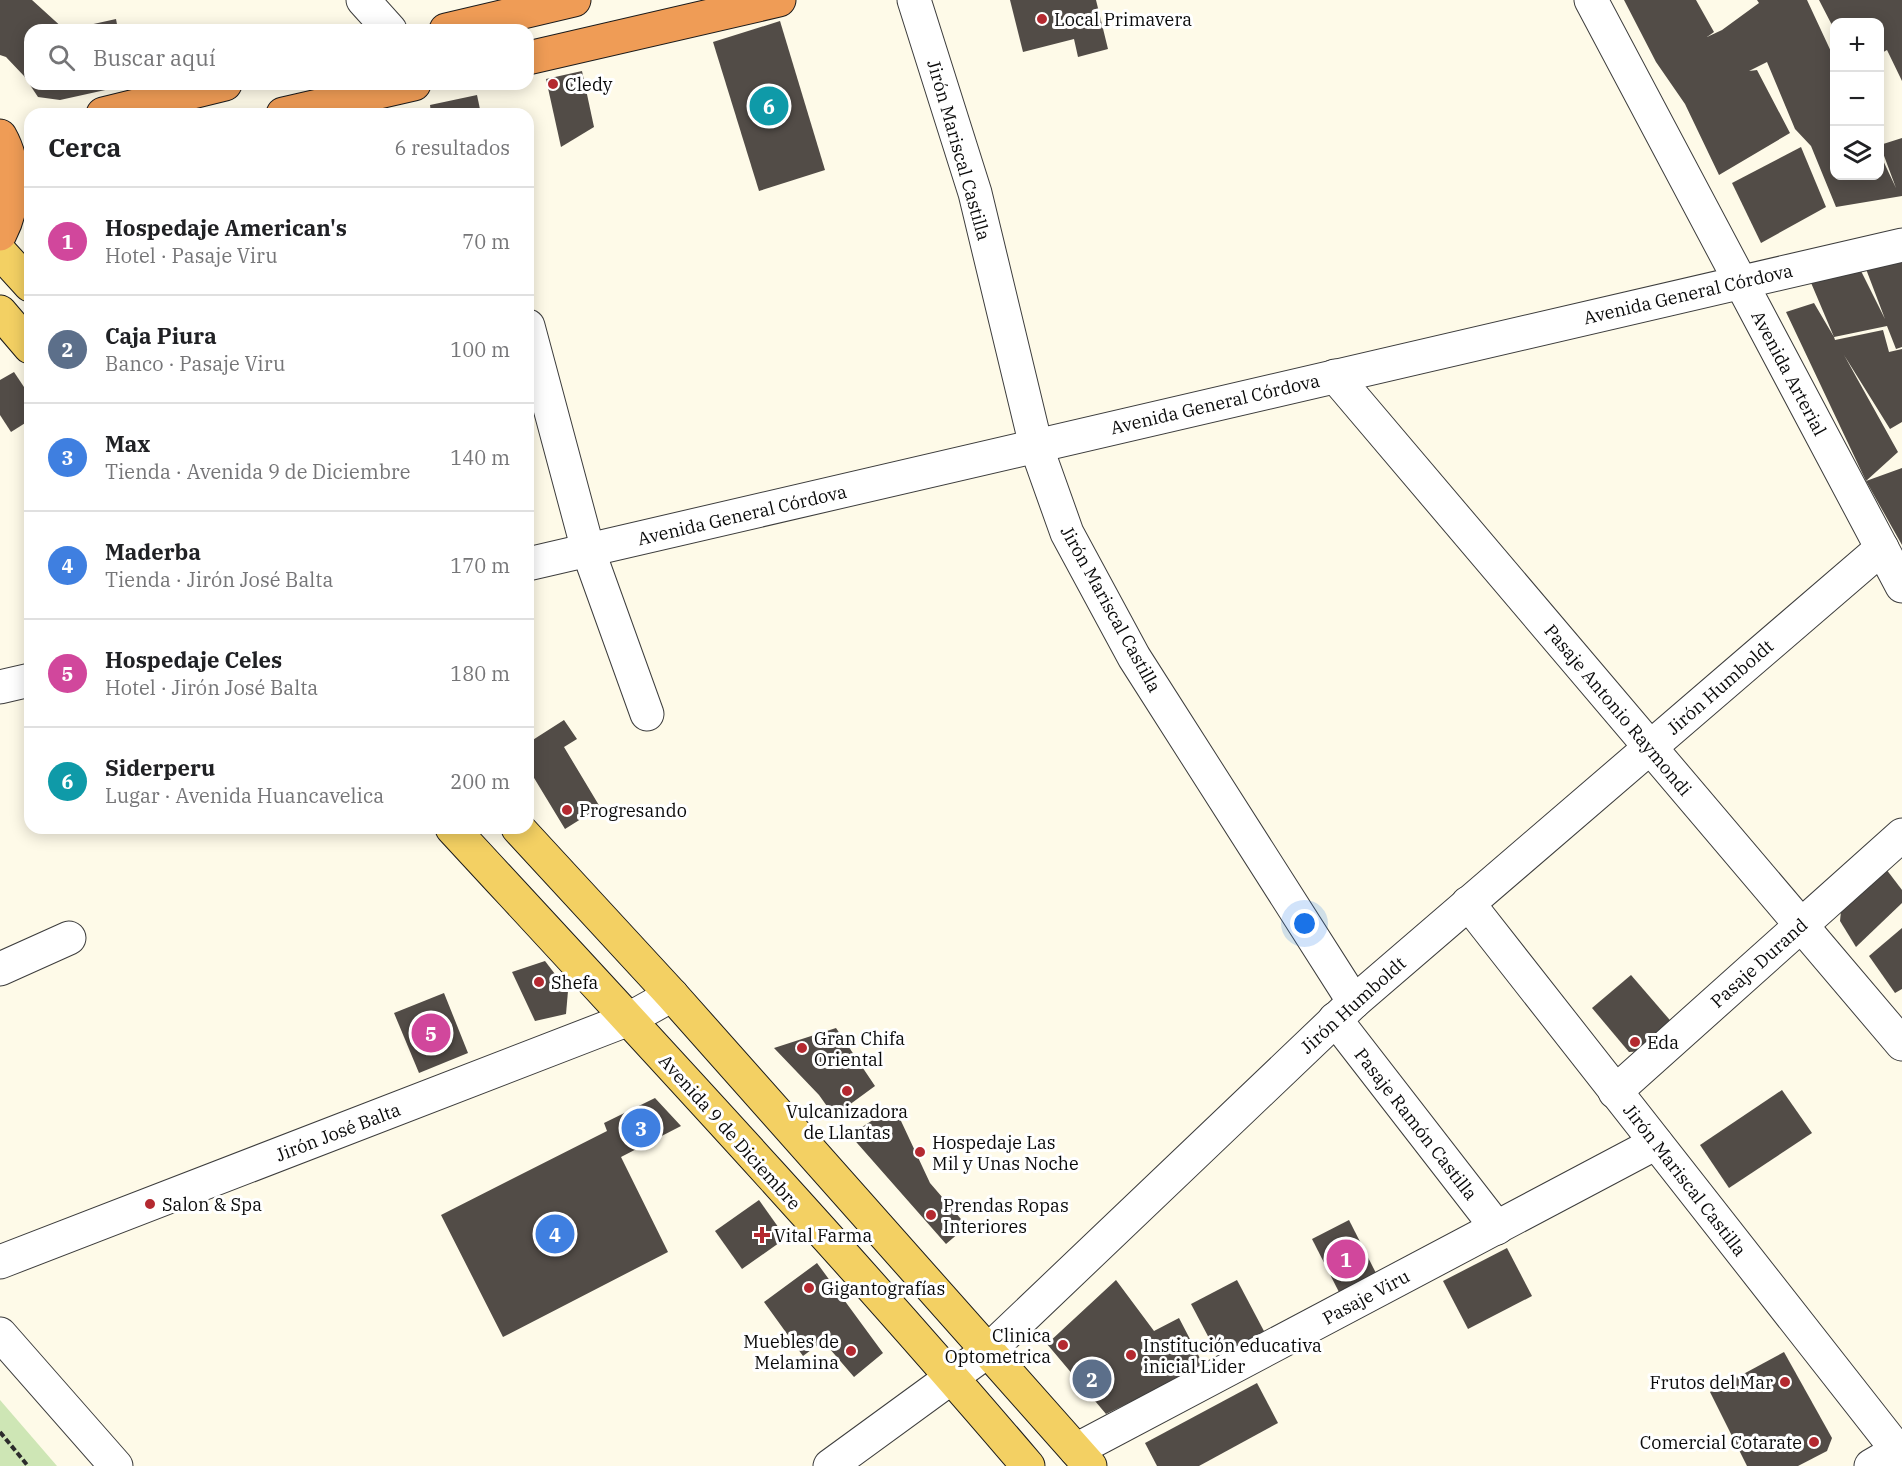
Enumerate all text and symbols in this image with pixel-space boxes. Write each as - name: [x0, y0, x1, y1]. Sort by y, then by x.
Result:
- place label: Local Primavera: [1054, 8, 1192, 31]
- marker: Local Primavera: [1035, 12, 1049, 26]
- map controls: [1830, 18, 1884, 180]
- button: +: [1830, 18, 1884, 72]
- search box: [24, 24, 534, 90]
- icon: search: [45, 41, 78, 74]
- text: Buscar aquí: [93, 43, 216, 72]
- street label: Jirón Mariscal Castilla: [922, 57, 996, 243]
- button: −: [1830, 72, 1884, 126]
- place label: Cledy: [565, 73, 613, 96]
- marker: Cledy: [546, 77, 560, 91]
- pin: 6: [750, 84, 788, 128]
- button: layers: [1830, 126, 1884, 180]
- text: Cerca: [48, 130, 121, 164]
- text: 6 resultados: [394, 134, 510, 161]
- text: Hospedaje American's: [105, 213, 347, 242]
- text: 1: [62, 228, 74, 255]
- text: 70 m: [462, 228, 510, 255]
- text: Hotel · Pasaje Viru: [105, 242, 278, 269]
- street label: Avenida General Córdova: [1581, 259, 1795, 329]
- street label: Avenida Arterial: [1746, 306, 1832, 440]
- text: Caja Piura: [105, 321, 217, 350]
- text: 2: [62, 336, 74, 363]
- text: 100 m: [450, 336, 510, 363]
- text: Banco · Pasaje Viru: [105, 350, 285, 377]
- street label: Avenida General Córdova: [1108, 369, 1322, 439]
- text: Max: [105, 429, 150, 458]
- text: 3: [62, 444, 74, 471]
- text: 140 m: [450, 444, 510, 471]
- text: Tienda · Avenida 9 de Diciembre: [105, 458, 410, 485]
- street label: Avenida General Córdova: [635, 480, 849, 550]
- street label: Jirón Mariscal Castilla: [1056, 522, 1166, 696]
- text: Maderba: [105, 537, 201, 566]
- text: 4: [62, 552, 74, 579]
- text: 170 m: [450, 552, 510, 579]
- text: Tienda · Jirón José Balta: [105, 566, 333, 593]
- street label: Pasaje Antonio Raymondi: [1539, 619, 1697, 801]
- street label: Jirón Humboldt: [1662, 634, 1778, 740]
- text: Hospedaje Celes: [105, 645, 282, 674]
- text: 5: [62, 660, 74, 687]
- text: 180 m: [450, 660, 510, 687]
- text: Hotel · Jirón José Balta: [105, 674, 318, 701]
- text: Siderperu: [105, 753, 215, 782]
- text: 6: [62, 768, 74, 795]
- text: 200 m: [450, 768, 510, 795]
- text: Lugar · Avenida Huancavelica: [105, 782, 384, 809]
- place label: Progresando: [579, 799, 687, 822]
- marker: Progresando: [560, 803, 574, 817]
- your location: [1290, 909, 1319, 938]
- street label: Pasaje Durand: [1706, 913, 1812, 1013]
- street label: Jirón Humboldt: [1296, 952, 1410, 1058]
- place label: Shefa: [551, 971, 599, 994]
- marker: Shefa: [532, 975, 546, 989]
- pin: 5: [412, 1010, 450, 1056]
- place label: Gran Chifa Oriental: [814, 1027, 905, 1071]
- place label: Eda: [1647, 1031, 1679, 1054]
- marker: Eda: [1628, 1035, 1642, 1049]
- marker: Gran Chifa Oriental: [795, 1041, 809, 1055]
- street label: Pasaje Ramón Castilla: [1350, 1044, 1482, 1205]
- street label: Avenida 9 de Diciembre: [654, 1049, 806, 1215]
- marker: Vulcanizadora de Llantas: [840, 1084, 854, 1098]
- street label: Jirón José Balta: [272, 1098, 404, 1166]
- street label: Jirón Mariscal Castilla: [1618, 1099, 1752, 1261]
- place label: Vulcanizadora de Llantas: [786, 1100, 908, 1144]
- pin: 3: [622, 1106, 660, 1150]
- place label: Hospedaje Las Mil y Unas Noche: [932, 1131, 1079, 1175]
- marker: Hospedaje Las Mil y Unas Noche: [913, 1145, 927, 1159]
- place label: Salon & Spa: [162, 1193, 262, 1216]
- place label: Prendas Ropas Interiores: [943, 1194, 1069, 1238]
- marker: Salon & Spa: [143, 1197, 157, 1211]
- marker: Prendas Ropas Interiores: [924, 1208, 938, 1222]
- pin: 4: [536, 1212, 574, 1256]
- place label: Vital Farma: [774, 1224, 873, 1247]
- marker: Vital Farma: [755, 1228, 769, 1242]
- pin: 1: [1326, 1236, 1366, 1282]
- street label: Pasaje Viru: [1318, 1264, 1414, 1330]
- place label: Gigantografías: [821, 1277, 945, 1300]
- marker: Gigantografías: [802, 1281, 816, 1295]
- place label: Clinica Optometrica: [945, 1324, 1051, 1368]
- place label: Muebles de Melamina: [743, 1330, 839, 1374]
- place label: Institución educativa inicial Lider: [1143, 1334, 1322, 1378]
- marker: Clinica Optometrica: [1056, 1338, 1070, 1352]
- marker: Muebles de Melamina: [844, 1344, 858, 1358]
- marker: Institución educativa inicial Lider: [1124, 1348, 1138, 1362]
- pin: 2: [1072, 1356, 1112, 1402]
- place label: Frutos del Mar: [1650, 1371, 1773, 1394]
- marker: Frutos del Mar: [1778, 1375, 1792, 1389]
- place label: Comercial Cotarate: [1640, 1431, 1802, 1454]
- marker: Comercial Cotarate: [1807, 1435, 1821, 1449]

